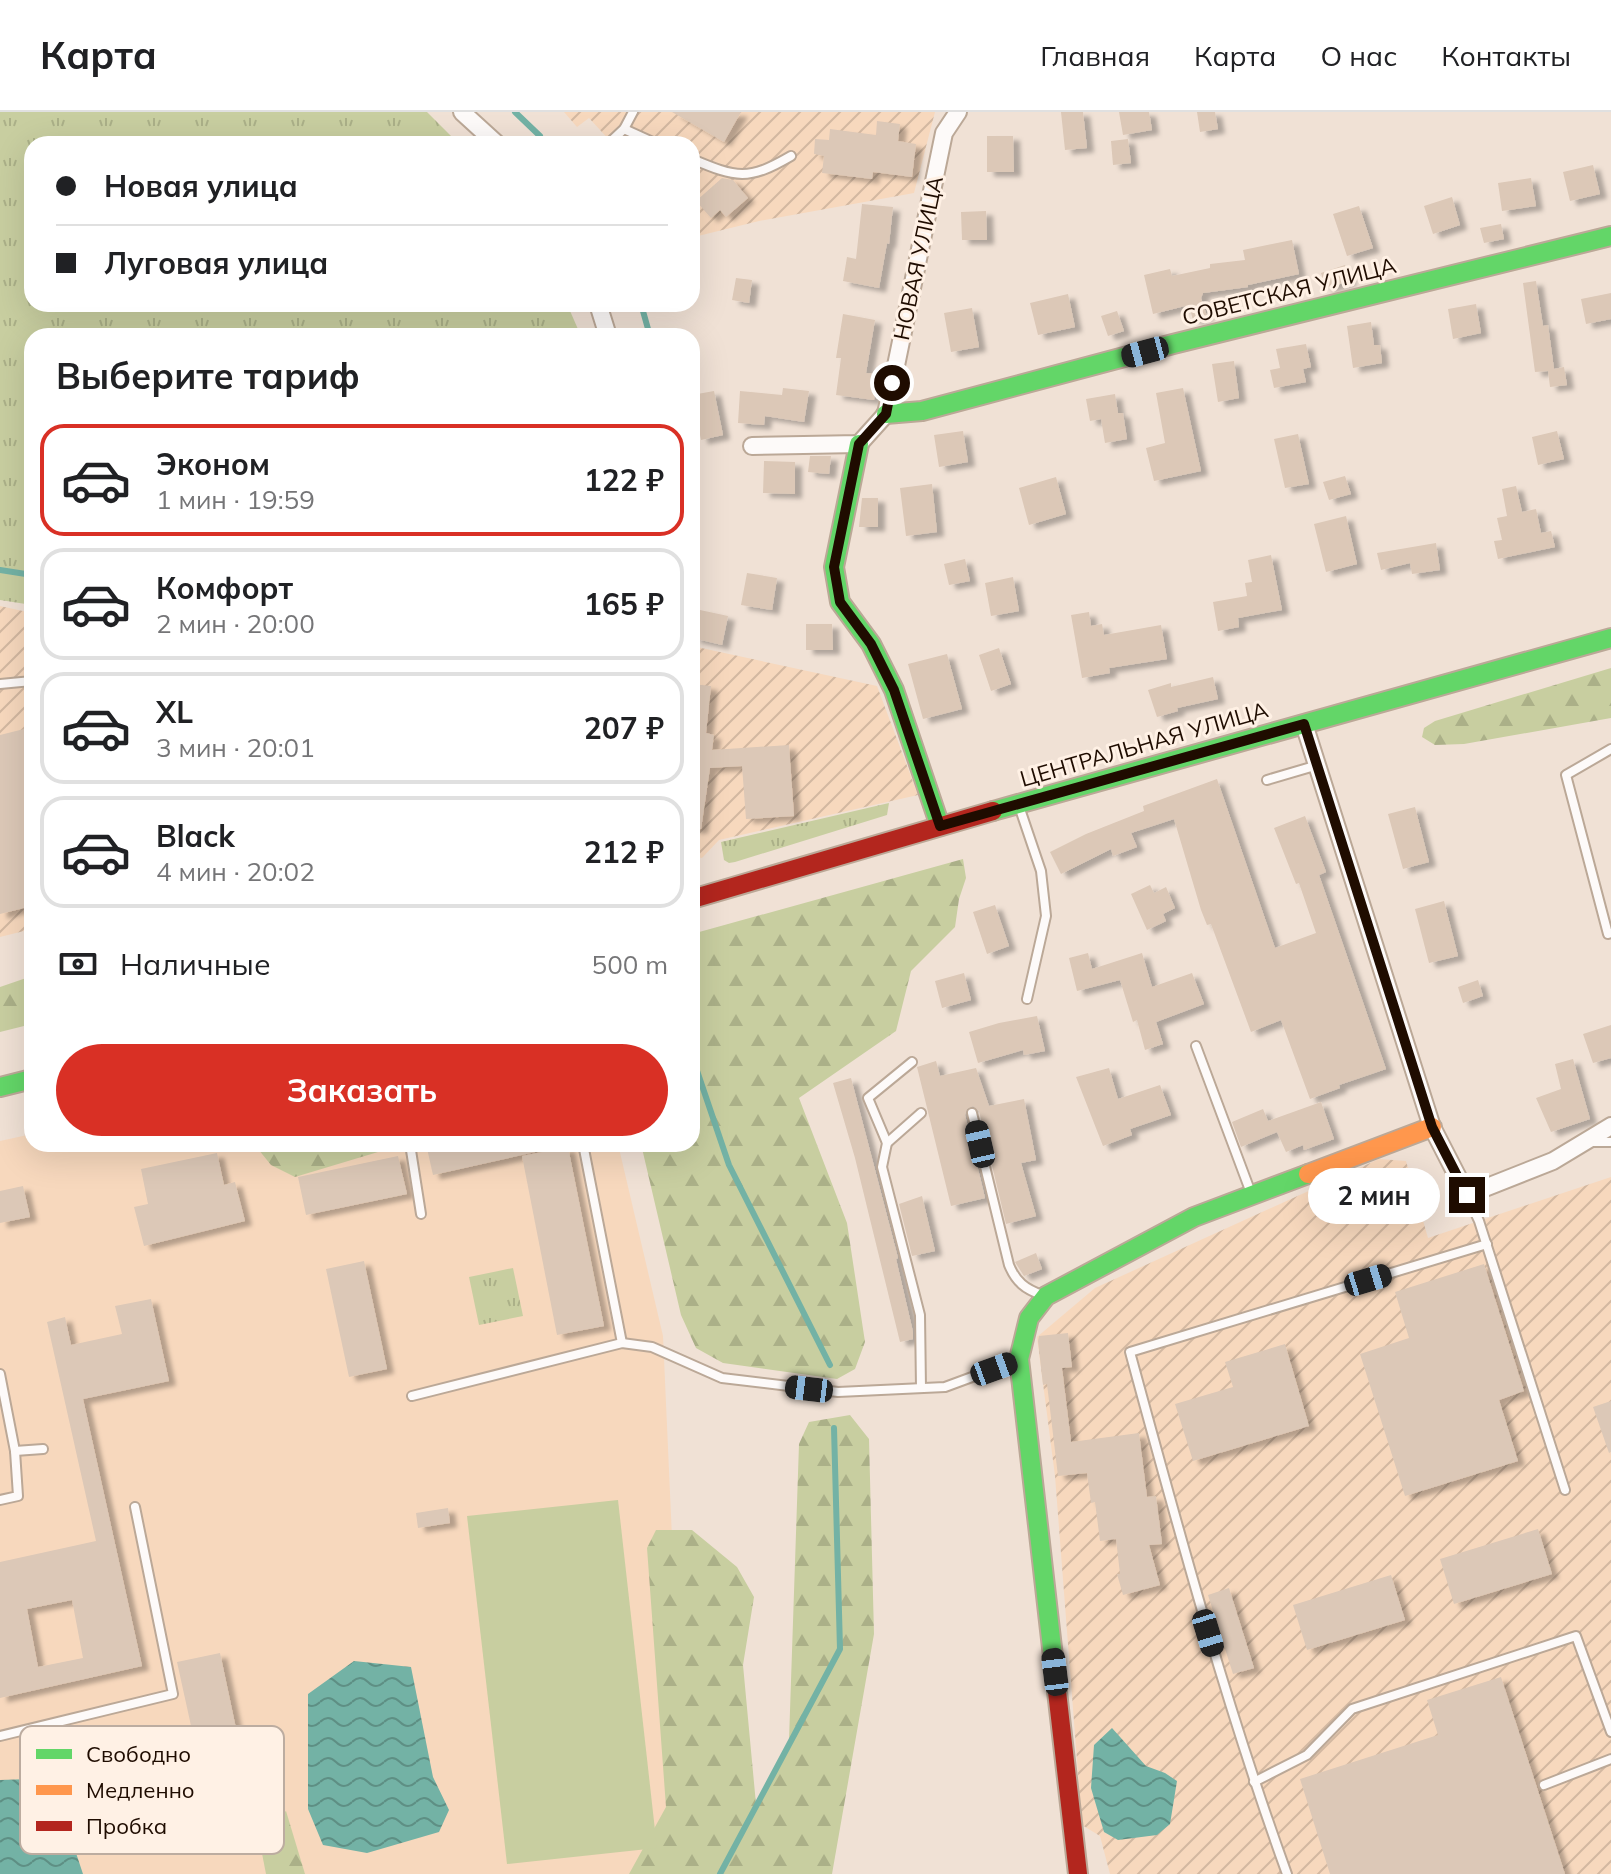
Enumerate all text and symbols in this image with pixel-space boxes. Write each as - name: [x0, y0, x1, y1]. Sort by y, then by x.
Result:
- text: Карта: [40, 31, 157, 79]
- text: Главная: [1040, 38, 1150, 73]
- text: Карта: [1194, 38, 1276, 73]
- text: О нас: [1320, 38, 1397, 73]
- text: Контакты: [1441, 38, 1571, 73]
- text: Новая улица: [104, 167, 298, 205]
- street label: НОВАЯ УЛИЦА: [887, 173, 949, 343]
- text: Луговая улица: [104, 244, 328, 282]
- street label: СОВЕТСКАЯ УЛИЦА: [1179, 251, 1399, 331]
- car: [1119, 334, 1171, 370]
- text: Выберите тариф: [56, 353, 360, 398]
- route start: [874, 365, 910, 401]
- icon: car: [60, 444, 132, 516]
- text: Эконом: [156, 445, 270, 483]
- text: 122 ₽: [584, 461, 664, 499]
- text: 1 мин · 19:59: [156, 483, 315, 516]
- icon: car: [60, 568, 132, 640]
- text: Комфорт: [156, 569, 293, 607]
- text: 165 ₽: [584, 585, 664, 623]
- text: 2 мин · 20:00: [156, 607, 315, 640]
- icon: car: [60, 692, 132, 764]
- text: XL: [156, 693, 193, 731]
- street label: ЦЕНТРАЛЬНАЯ УЛИЦА: [1017, 695, 1271, 793]
- text: 207 ₽: [584, 709, 664, 747]
- text: 3 мин · 20:01: [156, 731, 315, 764]
- icon: car: [60, 816, 132, 888]
- text: Black: [156, 817, 235, 855]
- text: 212 ₽: [584, 833, 664, 871]
- text: 4 мин · 20:02: [156, 855, 315, 888]
- icon: cash: [56, 942, 100, 986]
- text: Наличные: [120, 945, 271, 983]
- text: 500 m: [592, 948, 668, 981]
- button: Заказать: [56, 1044, 668, 1136]
- car: [963, 1118, 997, 1170]
- callout: 2 мин: [1307, 1167, 1439, 1223]
- route end: [1449, 1177, 1485, 1213]
- text: 2 мин: [1338, 1179, 1410, 1212]
- car: [1342, 1262, 1394, 1298]
- car: [967, 1350, 1021, 1388]
- car: [784, 1374, 834, 1404]
- car: [1190, 1607, 1226, 1659]
- car: [1040, 1647, 1070, 1697]
- legend: [20, 1726, 284, 1854]
- text: Свободно: [86, 1740, 191, 1768]
- text: Медленно: [86, 1776, 195, 1804]
- text: Пробка: [86, 1812, 167, 1840]

